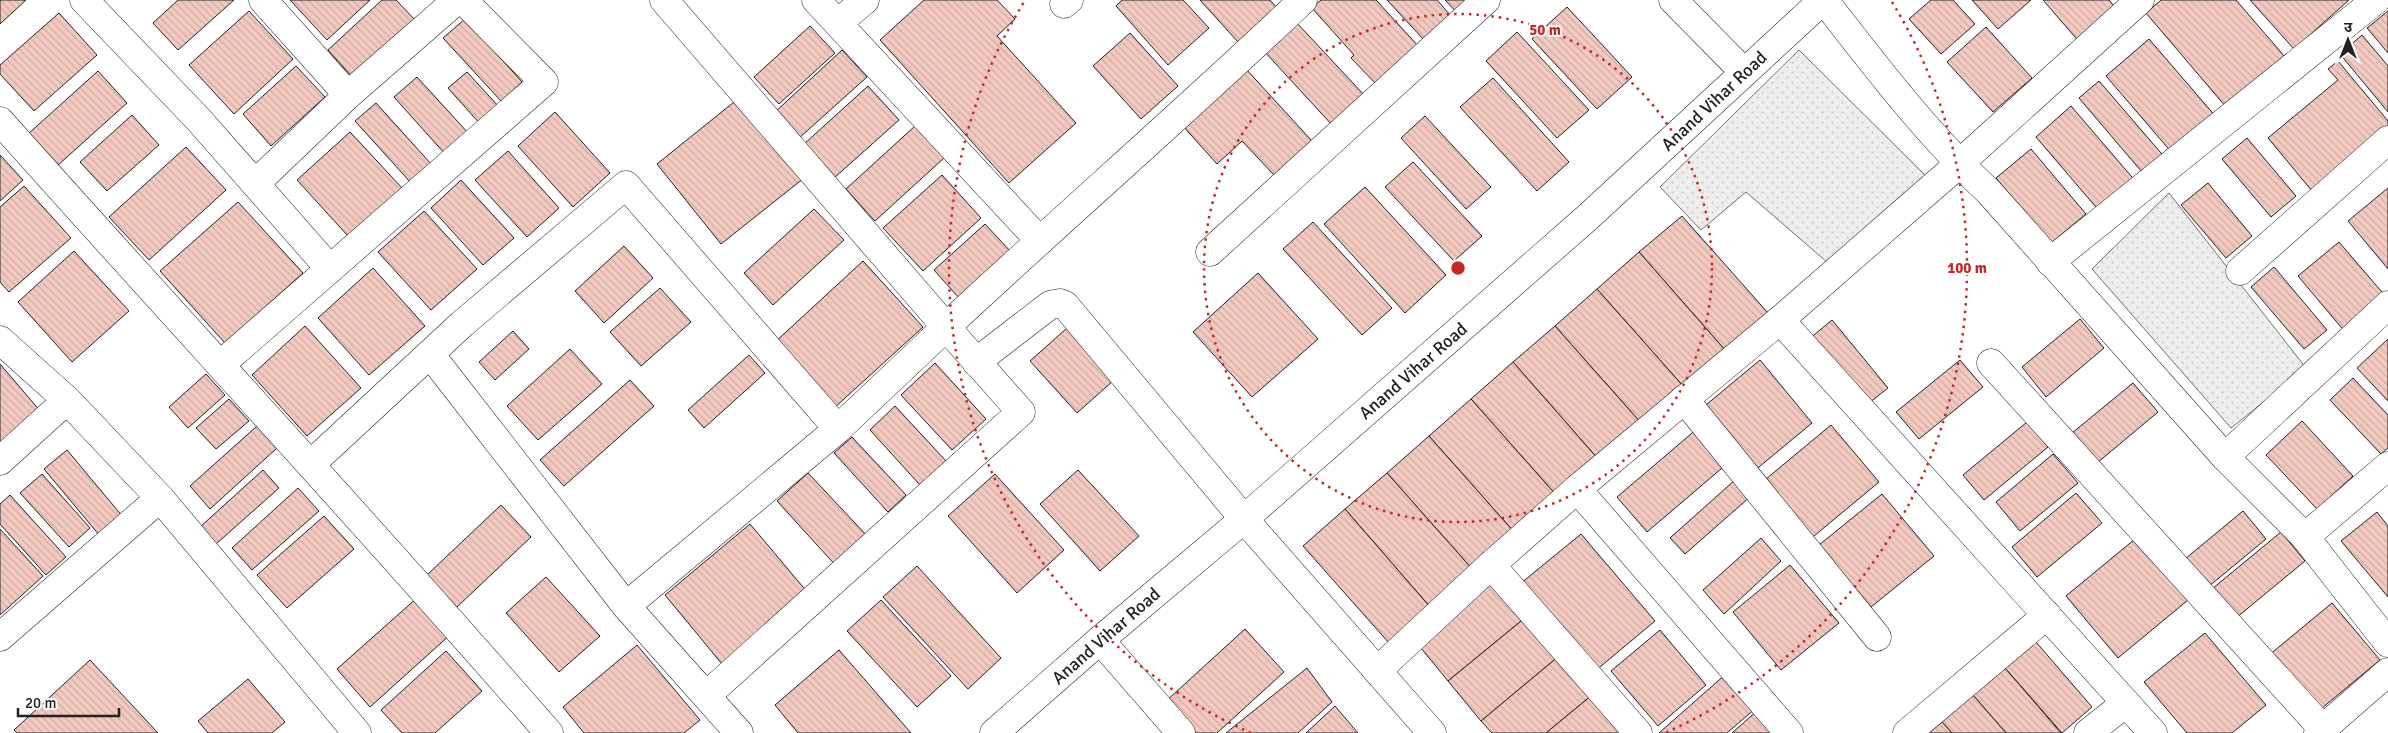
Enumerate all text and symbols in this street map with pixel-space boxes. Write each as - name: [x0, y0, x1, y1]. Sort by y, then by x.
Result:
- north arrow: [2323, 15, 2373, 65]
- text: उ: [2344, 19, 2353, 36]
- text: 50 m: [1529, 21, 1561, 39]
- street label: Anand Vihar Road: [1657, 46, 1771, 156]
- centre of rings: [1449, 259, 1467, 277]
- text: 100 m: [1947, 259, 1987, 277]
- street label: Anand Vihar Road: [1354, 318, 1472, 424]
- street label: Anand Vihar Road: [1047, 583, 1165, 689]
- scale bar: [18, 686, 119, 718]
- text: 20 m: [25, 694, 56, 712]

